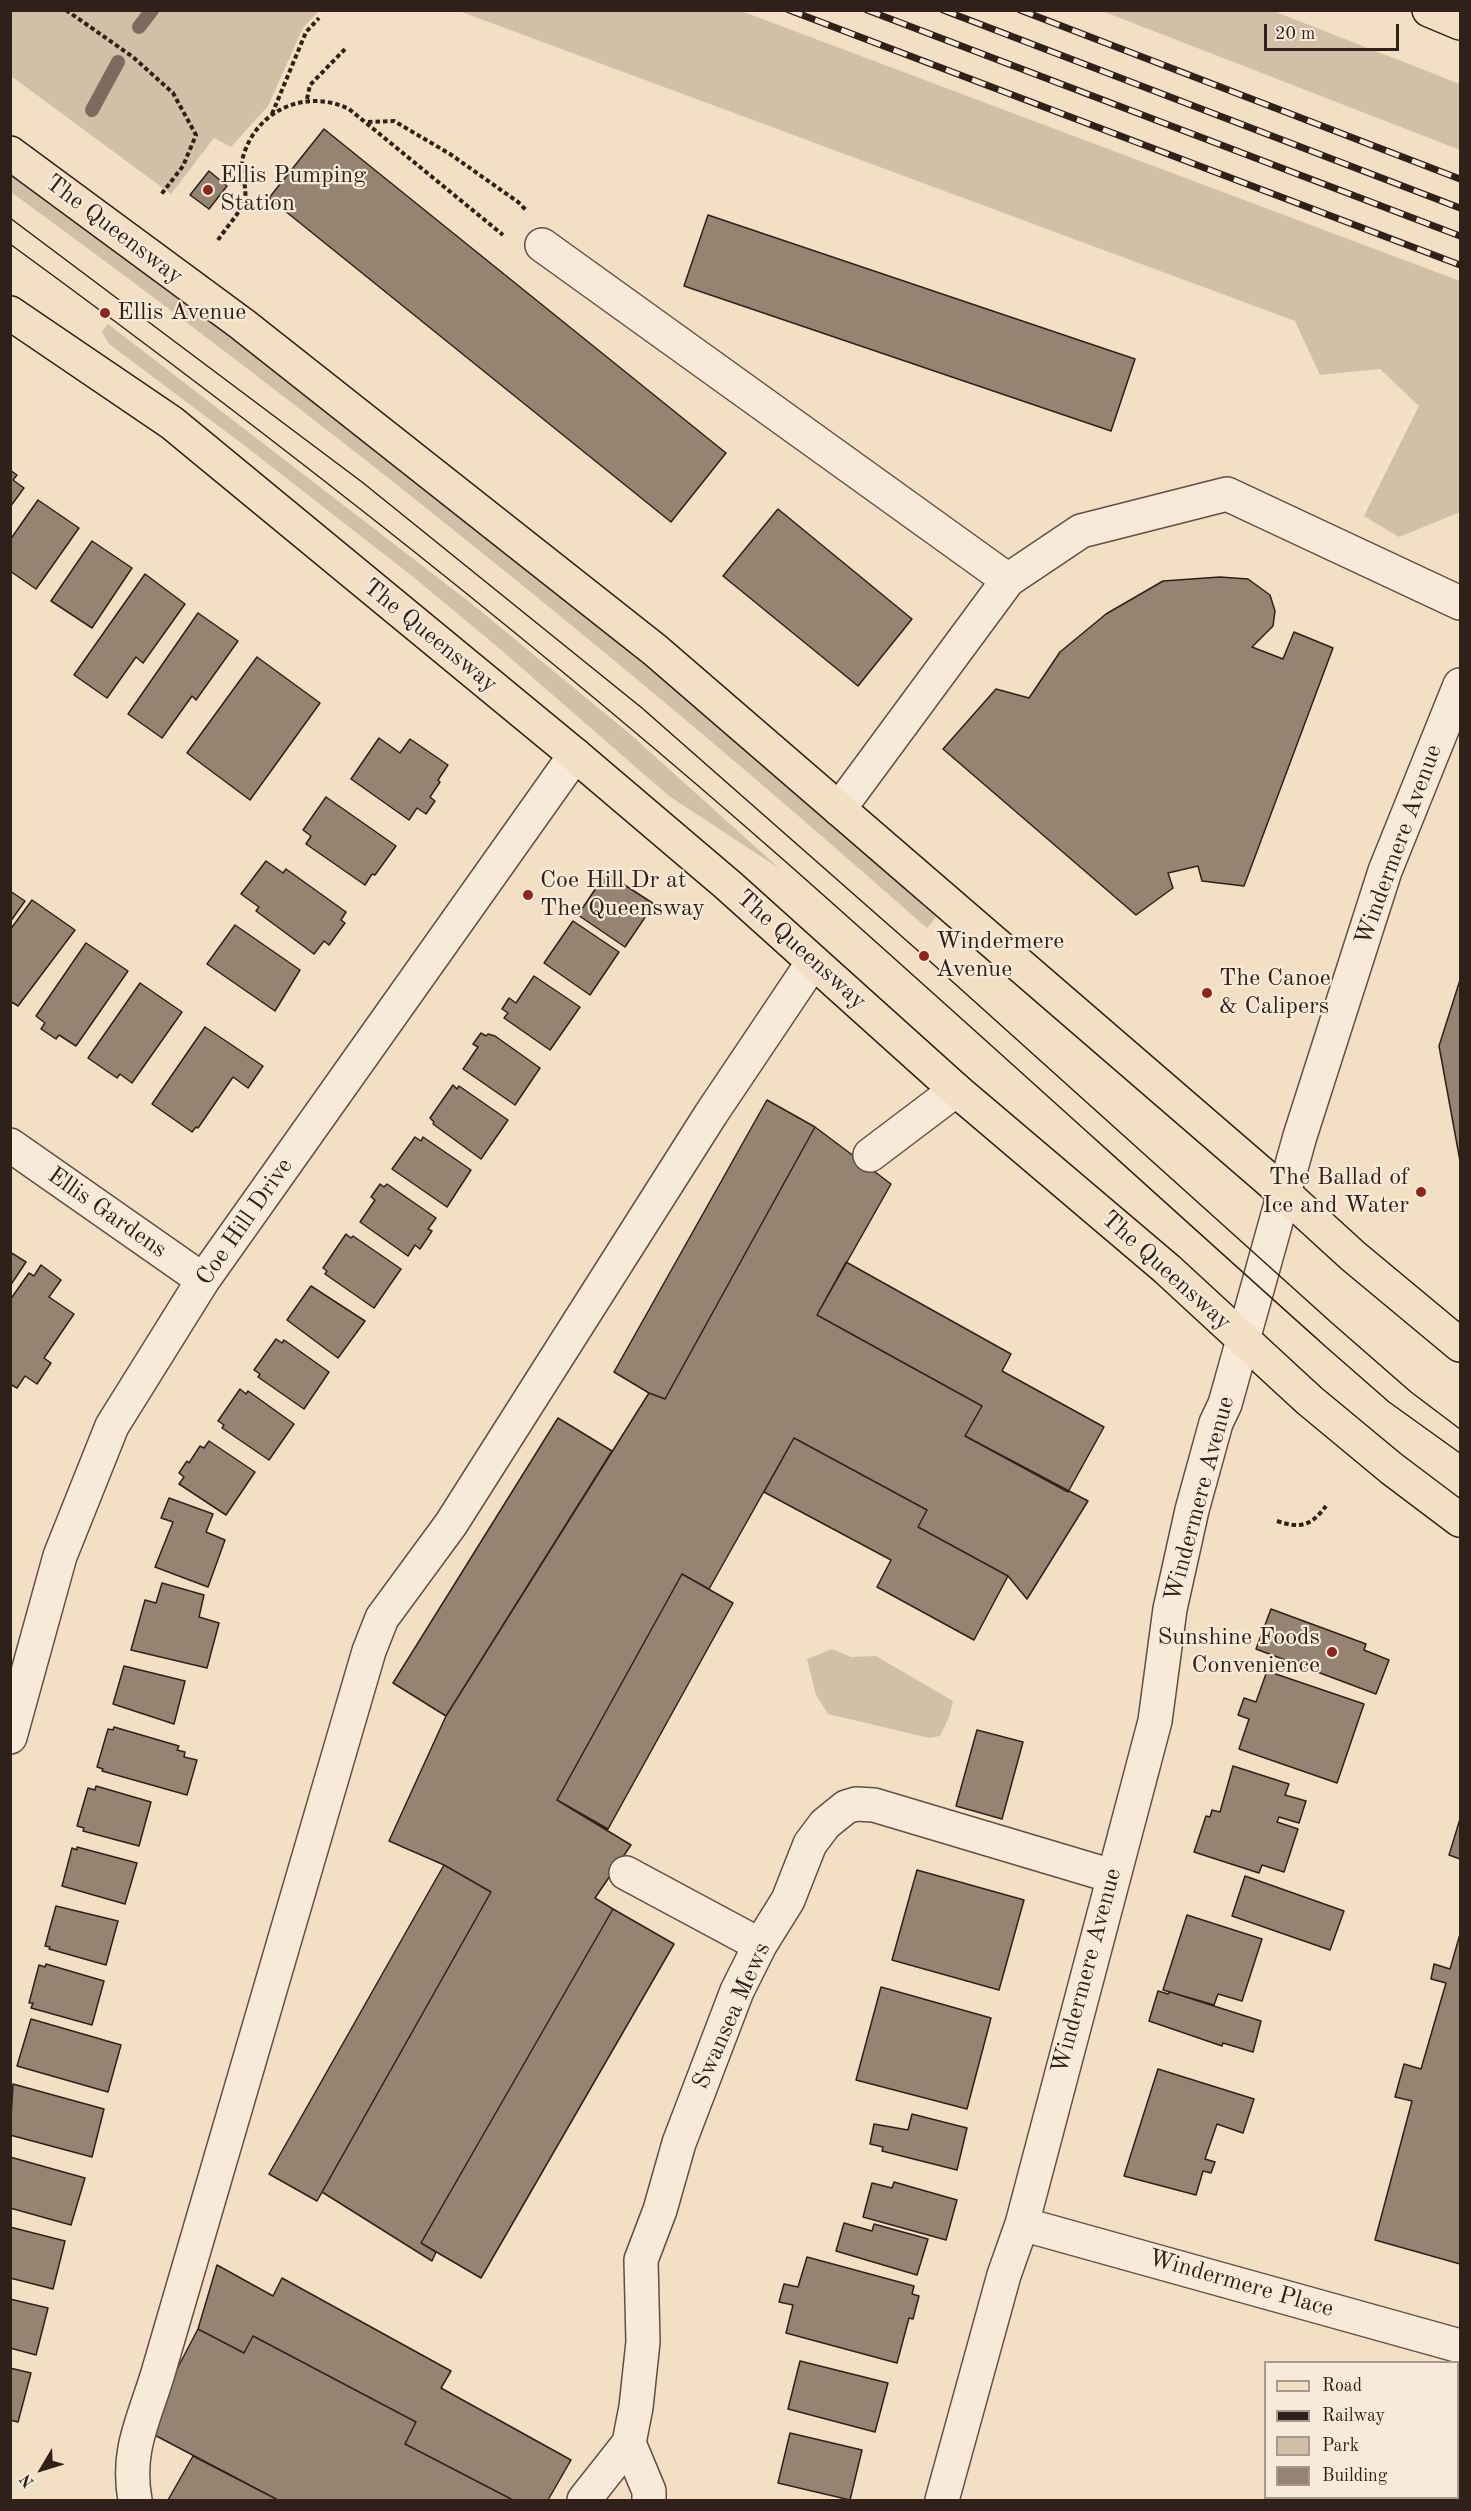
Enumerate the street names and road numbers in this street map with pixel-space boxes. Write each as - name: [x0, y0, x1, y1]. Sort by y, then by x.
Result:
- street label: The Queensway: [39, 169, 189, 291]
- street label: The Queensway: [357, 573, 503, 699]
- street label: Windermere Avenue: [1349, 741, 1449, 949]
- street label: The Queensway: [730, 884, 872, 1016]
- street label: Coe Hill Drive: [191, 1153, 299, 1291]
- street label: Ellis Gardens: [42, 1161, 172, 1265]
- street label: The Queensway: [1095, 1205, 1237, 1337]
- street label: Windermere Avenue: [1159, 1393, 1241, 1605]
- street label: Windermere Avenue: [1046, 1865, 1128, 2077]
- street label: Swansea Mews: [687, 1938, 777, 2094]
- street label: Windermere Place: [1145, 2244, 1337, 2324]

